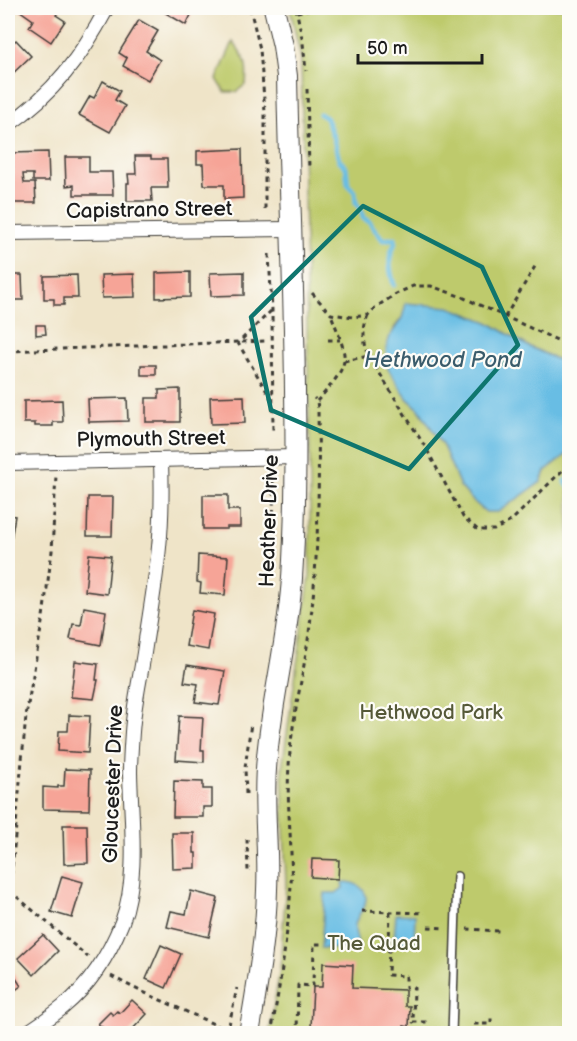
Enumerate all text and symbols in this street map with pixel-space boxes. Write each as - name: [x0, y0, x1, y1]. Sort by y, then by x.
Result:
- scale bar: [358, 27, 482, 65]
- text: 50 m: [367, 38, 408, 59]
- street label: Capistrano Street: [66, 196, 233, 224]
- water label: Hethwood Pond: [364, 347, 522, 374]
- street label: Plymouth Street: [76, 425, 226, 453]
- street label: Heather Drive: [254, 454, 284, 588]
- park label: Hethwood Park: [359, 700, 503, 725]
- street label: Gloucester Drive: [98, 704, 128, 864]
- park label: The Quad: [327, 931, 421, 956]

